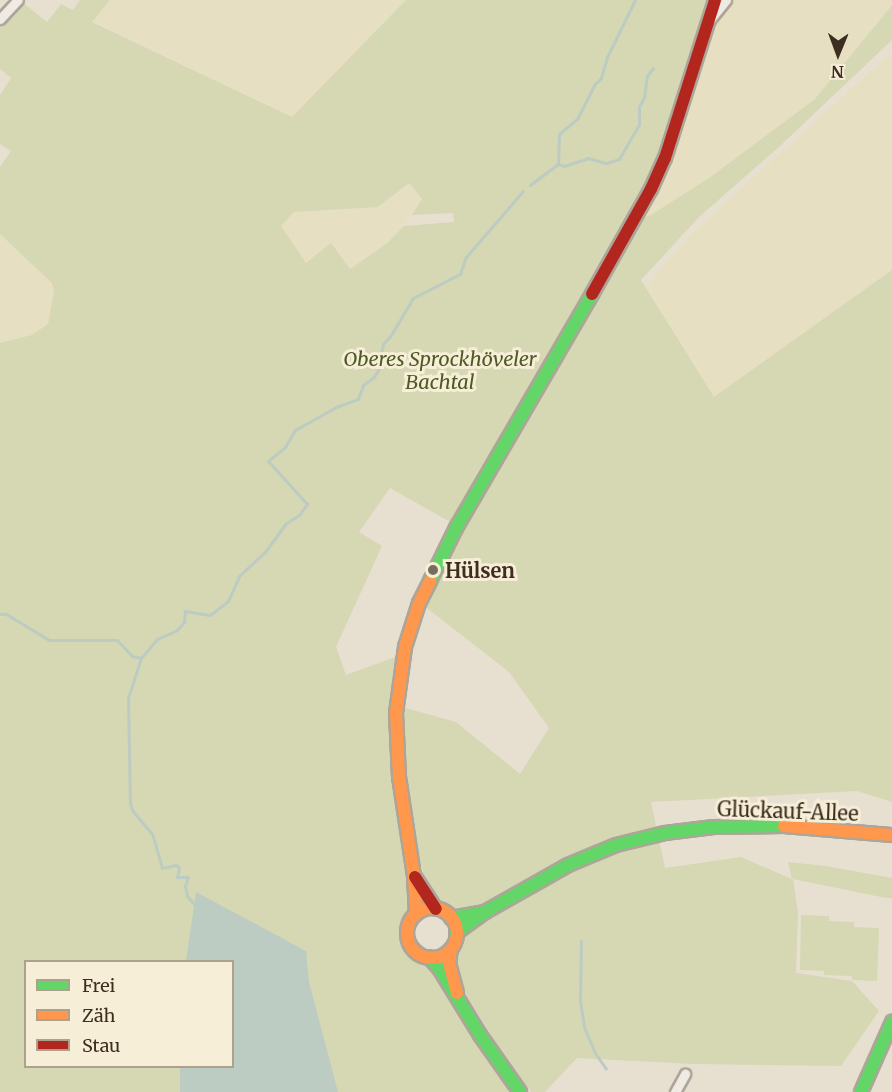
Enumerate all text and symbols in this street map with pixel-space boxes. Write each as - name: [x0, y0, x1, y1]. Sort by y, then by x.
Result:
- north arrow: [808, 24, 868, 84]
- text: N: [831, 62, 844, 82]
- park label: Oberes Sprockhöveler Bachtal: [343, 347, 537, 394]
- place label: Hülsen: [445, 558, 515, 582]
- marker: Hülsen: [426, 563, 440, 577]
- street label: Glückauf-Allee: [717, 797, 859, 825]
- legend: [24, 960, 234, 1068]
- text: Frei: [82, 974, 115, 997]
- text: Zäh: [82, 1004, 115, 1027]
- text: Stau: [82, 1034, 120, 1057]

